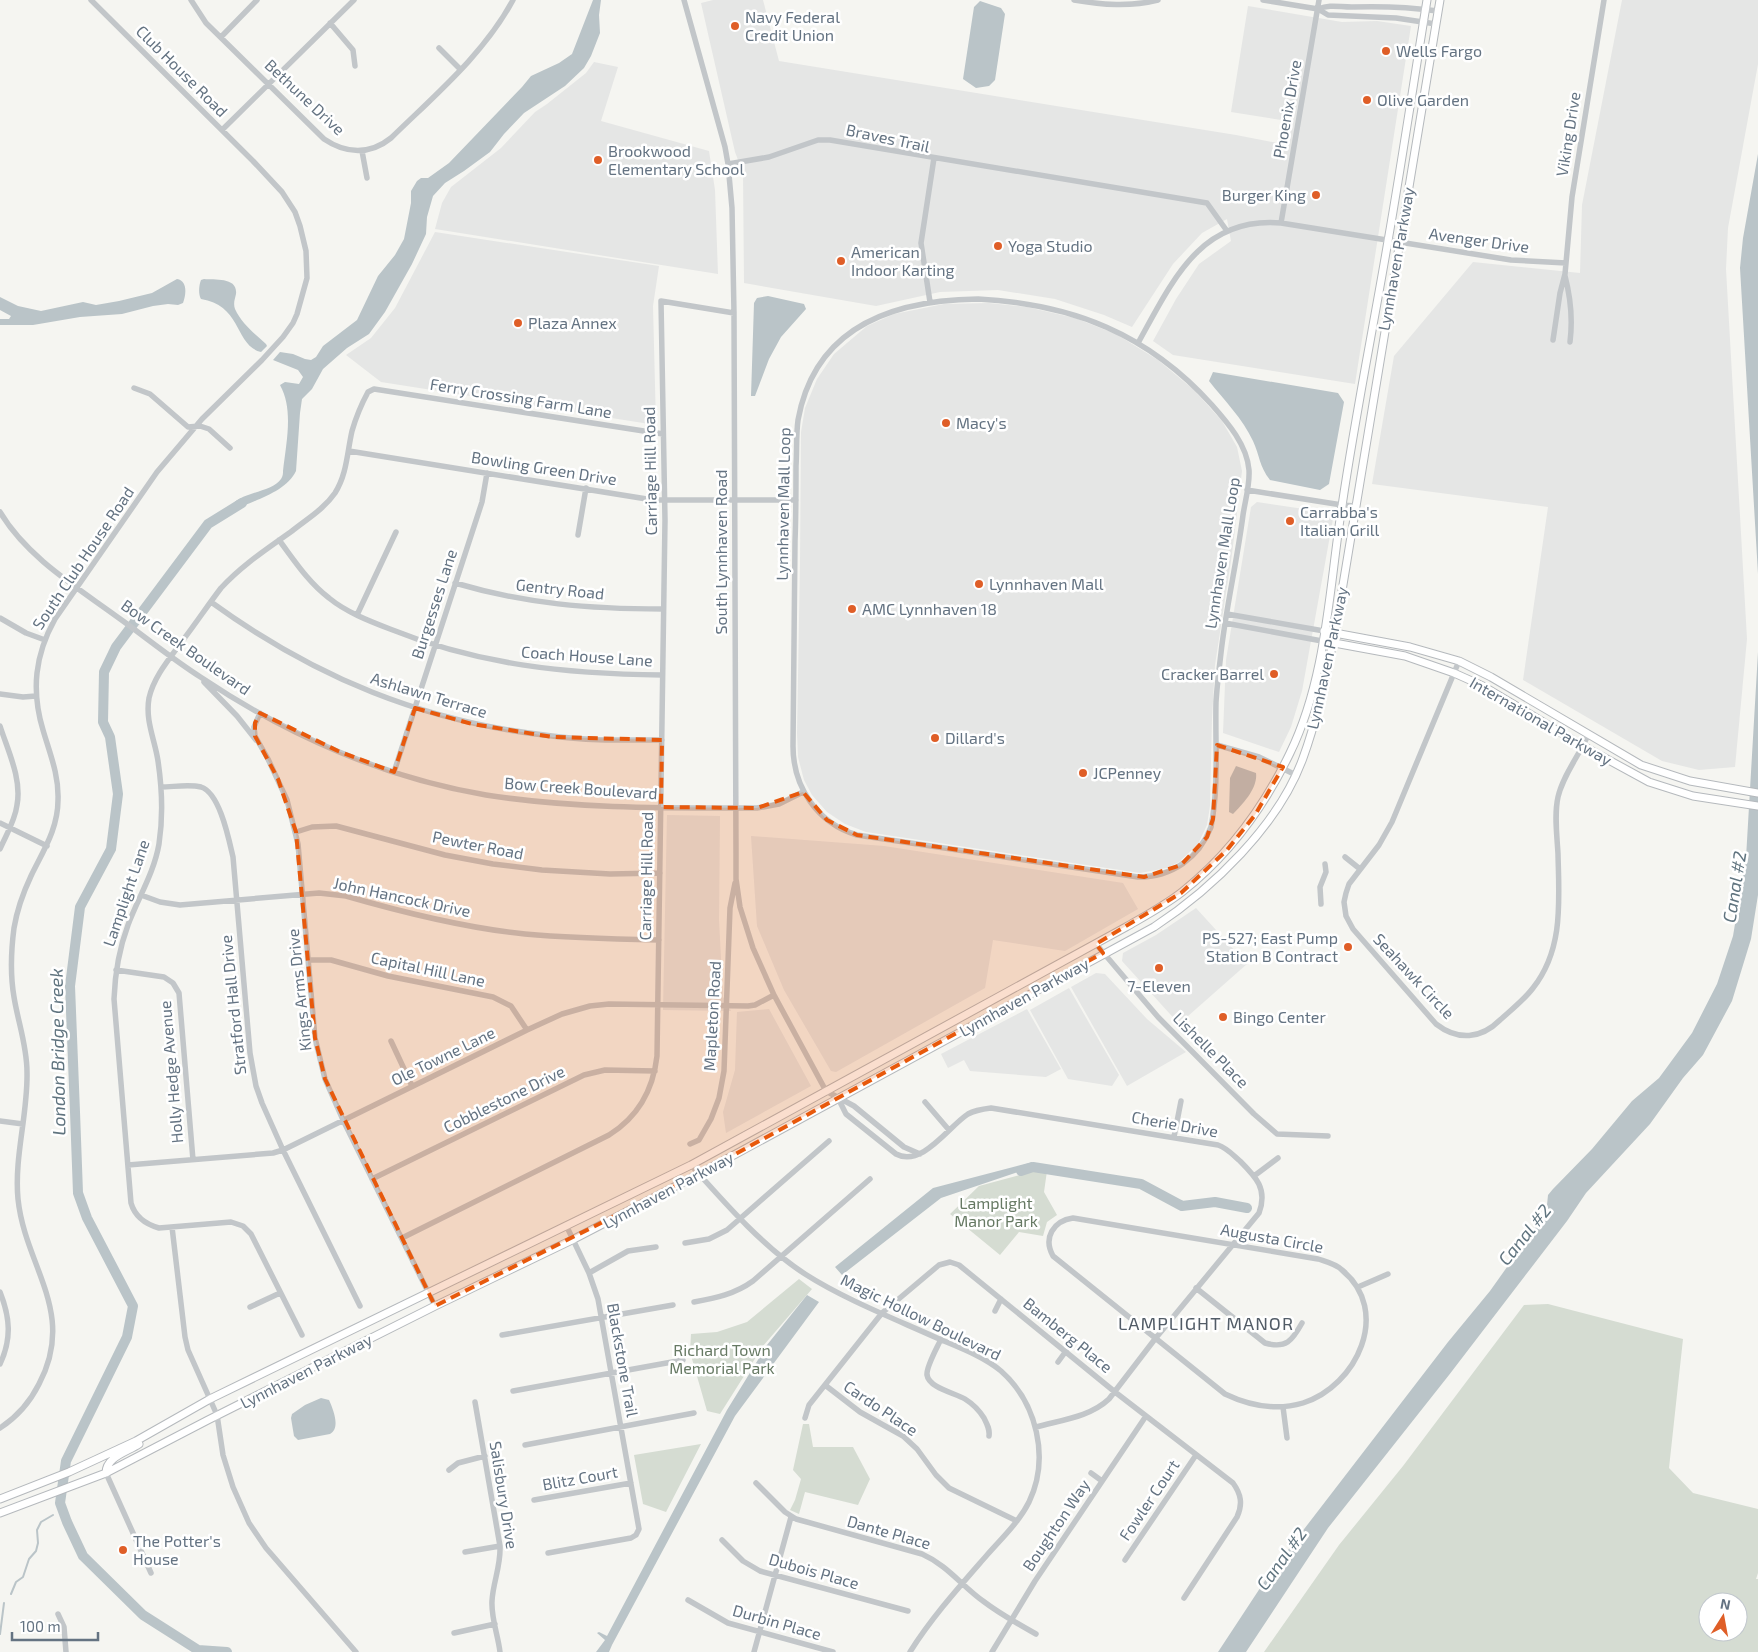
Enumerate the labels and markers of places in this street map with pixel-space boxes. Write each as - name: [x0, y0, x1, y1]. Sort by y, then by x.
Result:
- place label: Navy Federal Credit Union: [745, 7, 840, 44]
- marker: Navy Federal Credit Union: [729, 20, 741, 32]
- place label: Wells Fargo: [1396, 41, 1482, 60]
- marker: Wells Fargo: [1380, 45, 1392, 57]
- place label: Olive Garden: [1377, 90, 1469, 109]
- marker: Olive Garden: [1361, 94, 1373, 106]
- place label: Brookwood Elementary School: [608, 141, 744, 178]
- marker: Brookwood Elementary School: [592, 154, 604, 166]
- place label: Burger King: [1222, 185, 1306, 204]
- marker: Burger King: [1310, 189, 1322, 201]
- place label: Yoga Studio: [1008, 236, 1093, 255]
- marker: Yoga Studio: [992, 240, 1004, 252]
- place label: American Indoor Karting: [851, 242, 954, 279]
- marker: American Indoor Karting: [835, 255, 847, 267]
- place label: Plaza Annex: [528, 313, 617, 332]
- marker: Plaza Annex: [512, 317, 524, 329]
- place label: Macy's: [956, 413, 1007, 432]
- marker: Macy's: [940, 417, 952, 429]
- place label: Carrabba's Italian Grill: [1300, 502, 1380, 539]
- marker: Carrabba's Italian Grill: [1284, 515, 1296, 527]
- place label: Lynnhaven Mall: [989, 574, 1104, 593]
- marker: Lynnhaven Mall: [973, 578, 985, 590]
- place label: AMC Lynnhaven 18: [862, 599, 997, 618]
- marker: AMC Lynnhaven 18: [846, 603, 858, 615]
- place label: Cracker Barrel: [1161, 664, 1264, 683]
- marker: Cracker Barrel: [1268, 668, 1280, 680]
- place label: Dillard's: [945, 728, 1005, 747]
- marker: Dillard's: [929, 732, 941, 744]
- place label: JCPenney: [1093, 763, 1162, 782]
- marker: JCPenney: [1077, 767, 1089, 779]
- place label: PS-527; East Pump Station B Contract: [1202, 928, 1338, 965]
- marker: PS-527; East Pump Station B Contract: [1342, 941, 1354, 953]
- marker: 7-Eleven: [1153, 962, 1165, 974]
- place label: 7-Eleven: [1127, 976, 1191, 995]
- place label: Bingo Center: [1233, 1007, 1326, 1026]
- marker: Bingo Center: [1217, 1011, 1229, 1023]
- place label: The Potter's House: [133, 1531, 221, 1568]
- marker: The Potter's House: [117, 1544, 129, 1556]

